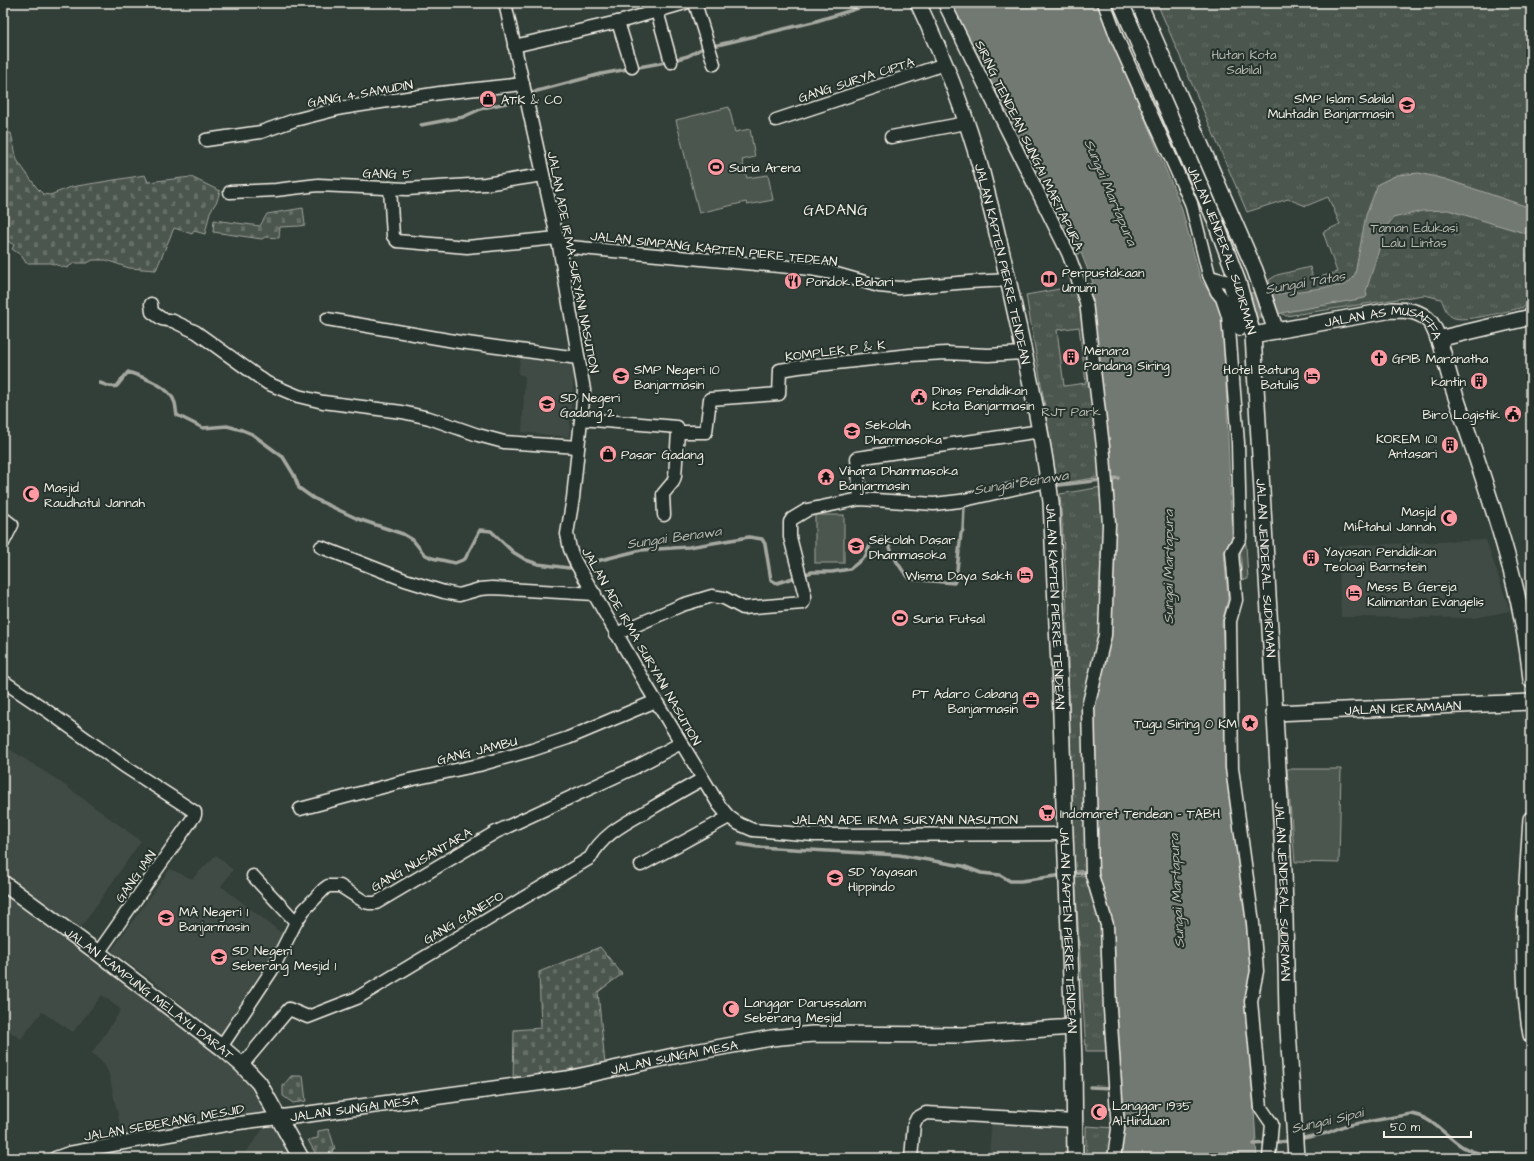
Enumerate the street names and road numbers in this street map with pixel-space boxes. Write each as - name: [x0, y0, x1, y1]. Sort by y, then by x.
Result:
- street label: SIRING TENDEAN SUNGAI MARTAPURA: [970, 37, 1088, 254]
- street label: GANG SURYA CIPTA: [796, 52, 917, 107]
- street label: GANG 4 SAMUDIN: [306, 76, 414, 112]
- street label: JALAN ADE IRMA SURYANI NASUTION: [543, 150, 603, 375]
- street label: JALAN KAPTEN PIERRE TENDEAN: [970, 161, 1034, 366]
- street label: JALAN JENDERAL SUDIRMAN: [1182, 163, 1260, 337]
- street label: GANG 5: [362, 165, 412, 183]
- street label: JALAN SIMPANG KAPTEN PIERE TEDEAN: [590, 227, 838, 271]
- street label: JALAN AS MUSAFFA: [1323, 302, 1446, 343]
- street label: KOMPLEK P & K: [784, 336, 886, 366]
- street label: JALAN JENDERAL SUDIRMAN: [1251, 478, 1280, 658]
- street label: JALAN KAPTEN PIERRE TENDEAN: [1041, 504, 1069, 710]
- street label: JALAN ADE IRMA SURYANI NASUTION: [577, 544, 705, 749]
- street label: JALAN KERAMAIAN: [1344, 697, 1462, 720]
- street label: GANG JAMBU: [435, 732, 519, 770]
- street label: JALAN JENDERAL SUDIRMAN: [1270, 801, 1294, 981]
- street label: JALAN ADE IRMA SURYANI NASUTION: [792, 811, 1018, 829]
- street label: GANG NUSANTARA: [368, 823, 476, 896]
- street label: JALAN KAPTEN PIERRE TENDEAN: [1055, 827, 1081, 1034]
- street label: GANG IAIN: [111, 847, 160, 906]
- street label: GANG GANEFO: [420, 887, 507, 949]
- street label: JALAN KAMPUNG MELAYU DARAT: [60, 923, 238, 1065]
- street label: JALAN SUNGAI MESA: [609, 1036, 740, 1079]
- street label: JALAN SUNGAI MESA: [289, 1091, 420, 1126]
- street label: JALAN SEBERANG MESJID: [82, 1100, 247, 1146]

